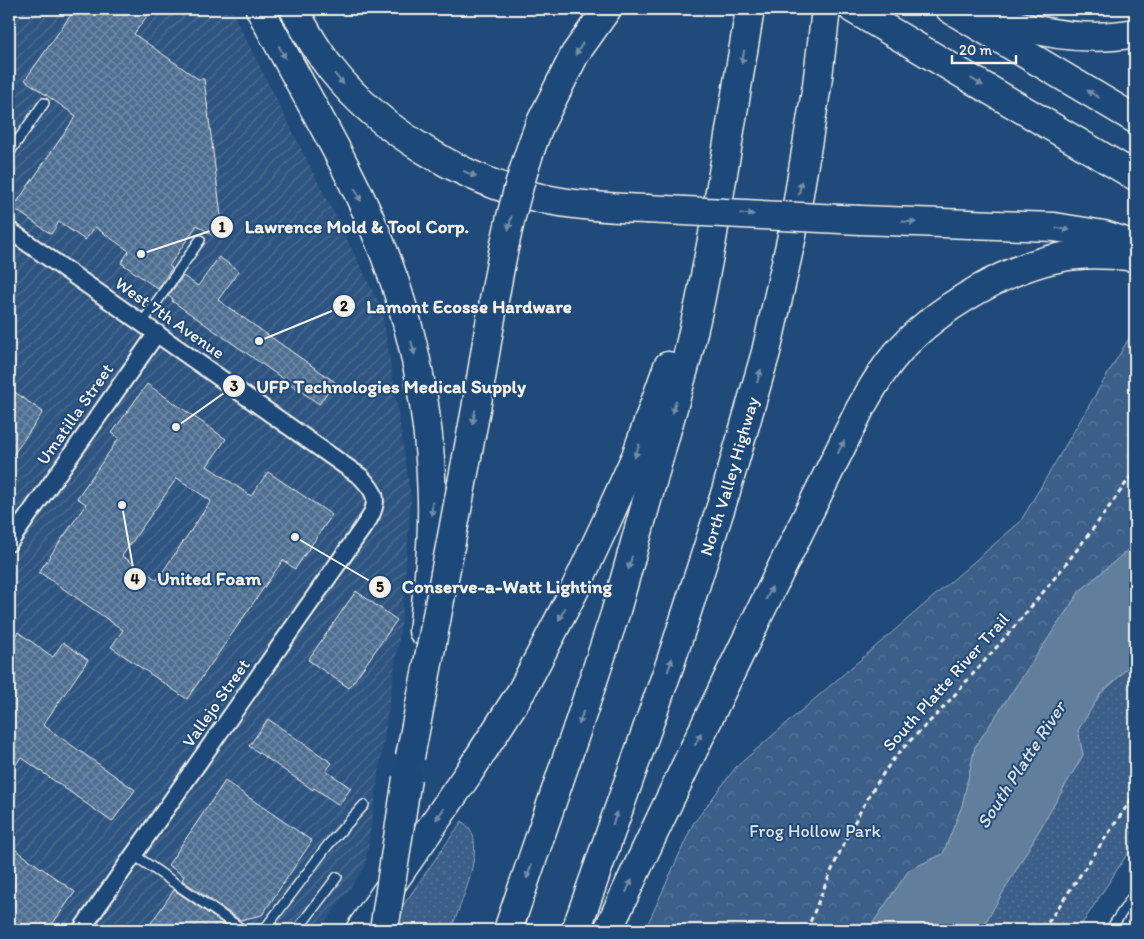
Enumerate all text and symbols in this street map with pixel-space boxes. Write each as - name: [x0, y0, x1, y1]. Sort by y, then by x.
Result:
- scale bar: [952, 32, 1015, 64]
- text: 20 m: [959, 41, 993, 59]
- one-way arrow: [574, 42, 584, 56]
- one-way arrow: [278, 45, 286, 59]
- one-way arrow: [738, 49, 746, 65]
- one-way arrow: [334, 72, 345, 85]
- one-way arrow: [970, 77, 983, 86]
- one-way arrow: [1087, 90, 1100, 99]
- one-way arrow: [463, 170, 477, 178]
- one-way arrow: [796, 180, 804, 196]
- one-way arrow: [354, 188, 363, 203]
- callout: Lawrence Mold & Tool Corp.: [210, 210, 479, 244]
- one-way arrow: [739, 211, 755, 219]
- text: Lawrence Mold & Tool Corp.: [245, 215, 469, 238]
- one-way arrow: [506, 215, 514, 230]
- text: 1: [219, 218, 226, 236]
- one-way arrow: [901, 219, 917, 227]
- one-way arrow: [1055, 225, 1071, 233]
- street label: West 7th Avenue: [111, 272, 229, 364]
- callout: Lamont Ecosse Hardware: [331, 289, 582, 323]
- text: Lamont Ecosse Hardware: [366, 295, 572, 318]
- text: 2: [340, 297, 348, 315]
- one-way arrow: [410, 340, 418, 355]
- street label: Umatilla Street: [32, 359, 118, 469]
- one-way arrow: [755, 368, 763, 384]
- callout: UFP Technologies Medical Supply: [222, 369, 535, 403]
- text: UFP Technologies Medical Supply: [256, 375, 526, 398]
- text: 3: [230, 377, 238, 395]
- street label: North Valley Highway: [695, 394, 764, 559]
- one-way arrow: [669, 399, 677, 414]
- one-way arrow: [470, 409, 478, 425]
- one-way arrow: [837, 440, 845, 454]
- one-way arrow: [633, 444, 641, 458]
- one-way arrow: [427, 501, 435, 517]
- one-way arrow: [626, 556, 634, 571]
- callout: United Foam: [123, 562, 271, 596]
- text: United Foam: [157, 567, 261, 590]
- text: 4: [130, 570, 140, 588]
- callout: Conserve-a-Watt Lighting: [367, 570, 623, 604]
- text: Conserve-a-Watt Lighting: [402, 575, 613, 598]
- text: 5: [376, 578, 384, 596]
- one-way arrow: [765, 586, 773, 600]
- one-way arrow: [558, 607, 566, 621]
- street label: South Platte River Trail: [878, 608, 1014, 756]
- street label: Vallejo Street: [177, 654, 255, 752]
- one-way arrow: [666, 657, 674, 672]
- water label: South Platte River: [971, 696, 1072, 833]
- one-way arrow: [577, 711, 585, 726]
- one-way arrow: [694, 732, 702, 746]
- one-way arrow: [435, 807, 445, 821]
- one-way arrow: [611, 810, 619, 825]
- park label: Frog Hollow Park: [749, 820, 881, 842]
- one-way arrow: [525, 865, 533, 880]
- one-way arrow: [625, 879, 633, 893]

